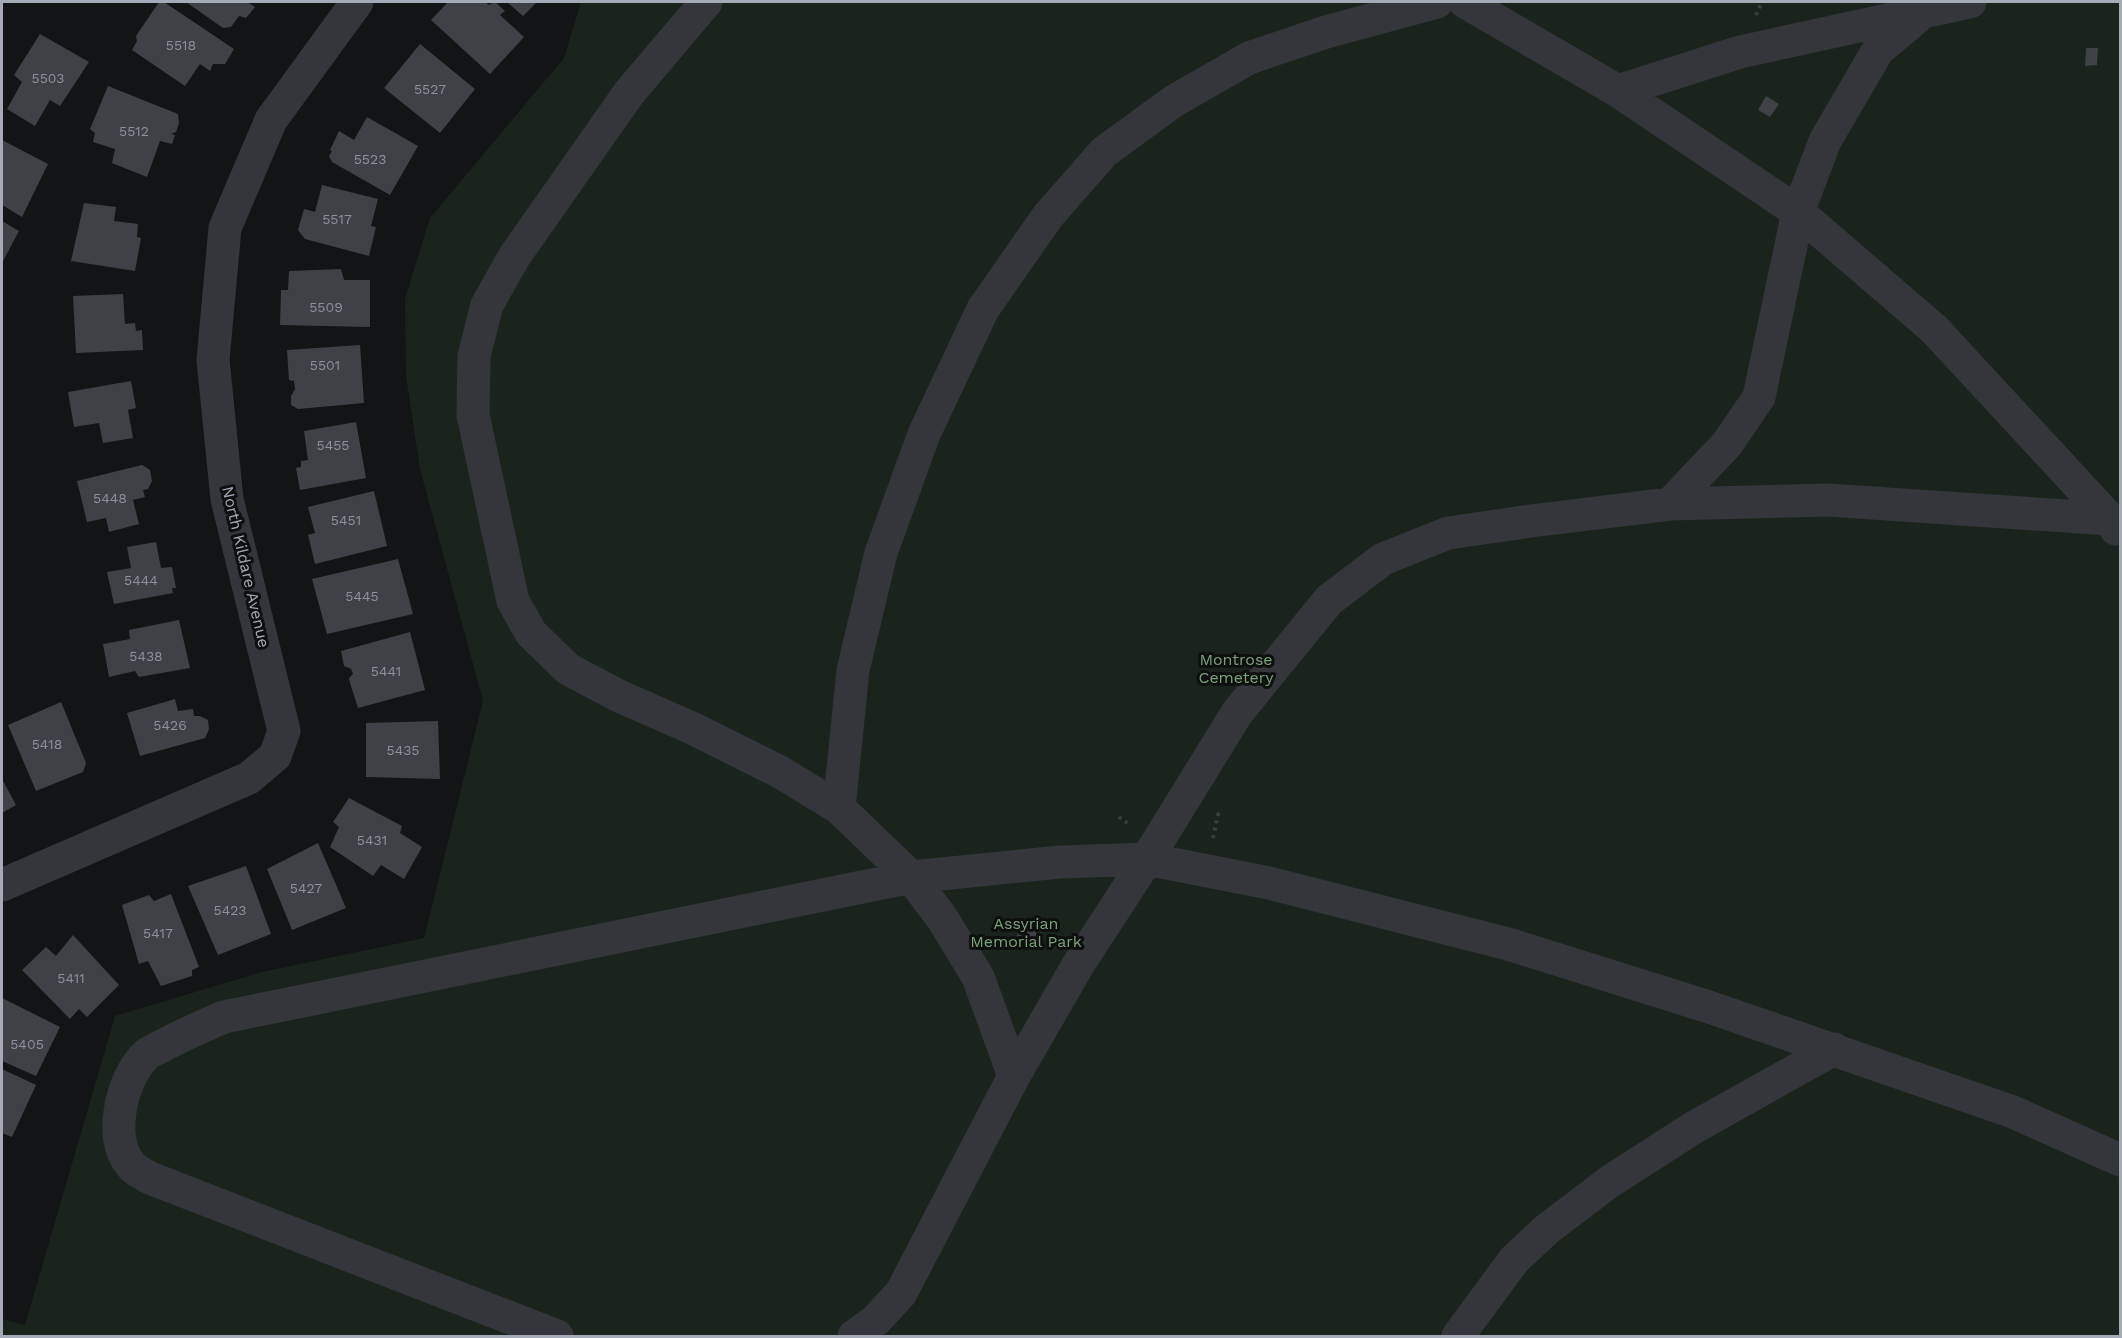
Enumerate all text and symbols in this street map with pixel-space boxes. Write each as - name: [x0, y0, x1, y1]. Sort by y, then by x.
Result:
- house number: 5518: [166, 37, 196, 53]
- house number: 5503: [32, 70, 64, 86]
- house number: 5527: [414, 81, 446, 97]
- house number: 5512: [119, 123, 149, 139]
- house number: 5523: [354, 151, 386, 167]
- house number: 5517: [322, 211, 352, 227]
- house number: 5509: [309, 299, 343, 315]
- house number: 5501: [310, 357, 340, 373]
- house number: 5455: [317, 437, 350, 453]
- street label: North Kildare Avenue: [218, 484, 274, 650]
- house number: 5448: [93, 490, 127, 506]
- house number: 5451: [331, 512, 361, 528]
- house number: 5444: [124, 572, 158, 588]
- house number: 5445: [345, 588, 379, 604]
- house number: 5438: [129, 648, 163, 664]
- park label: Montrose Cemetery: [1198, 650, 1274, 687]
- house number: 5441: [371, 663, 401, 679]
- house number: 5426: [153, 717, 187, 733]
- house number: 5418: [32, 736, 62, 752]
- house number: 5435: [386, 742, 420, 758]
- house number: 5431: [357, 832, 387, 848]
- house number: 5427: [290, 880, 322, 896]
- house number: 5423: [213, 902, 247, 918]
- park label: Assyrian Memorial Park: [970, 914, 1082, 951]
- house number: 5417: [143, 925, 173, 941]
- house number: 5411: [57, 970, 85, 986]
- house number: 5405: [10, 1036, 44, 1052]

